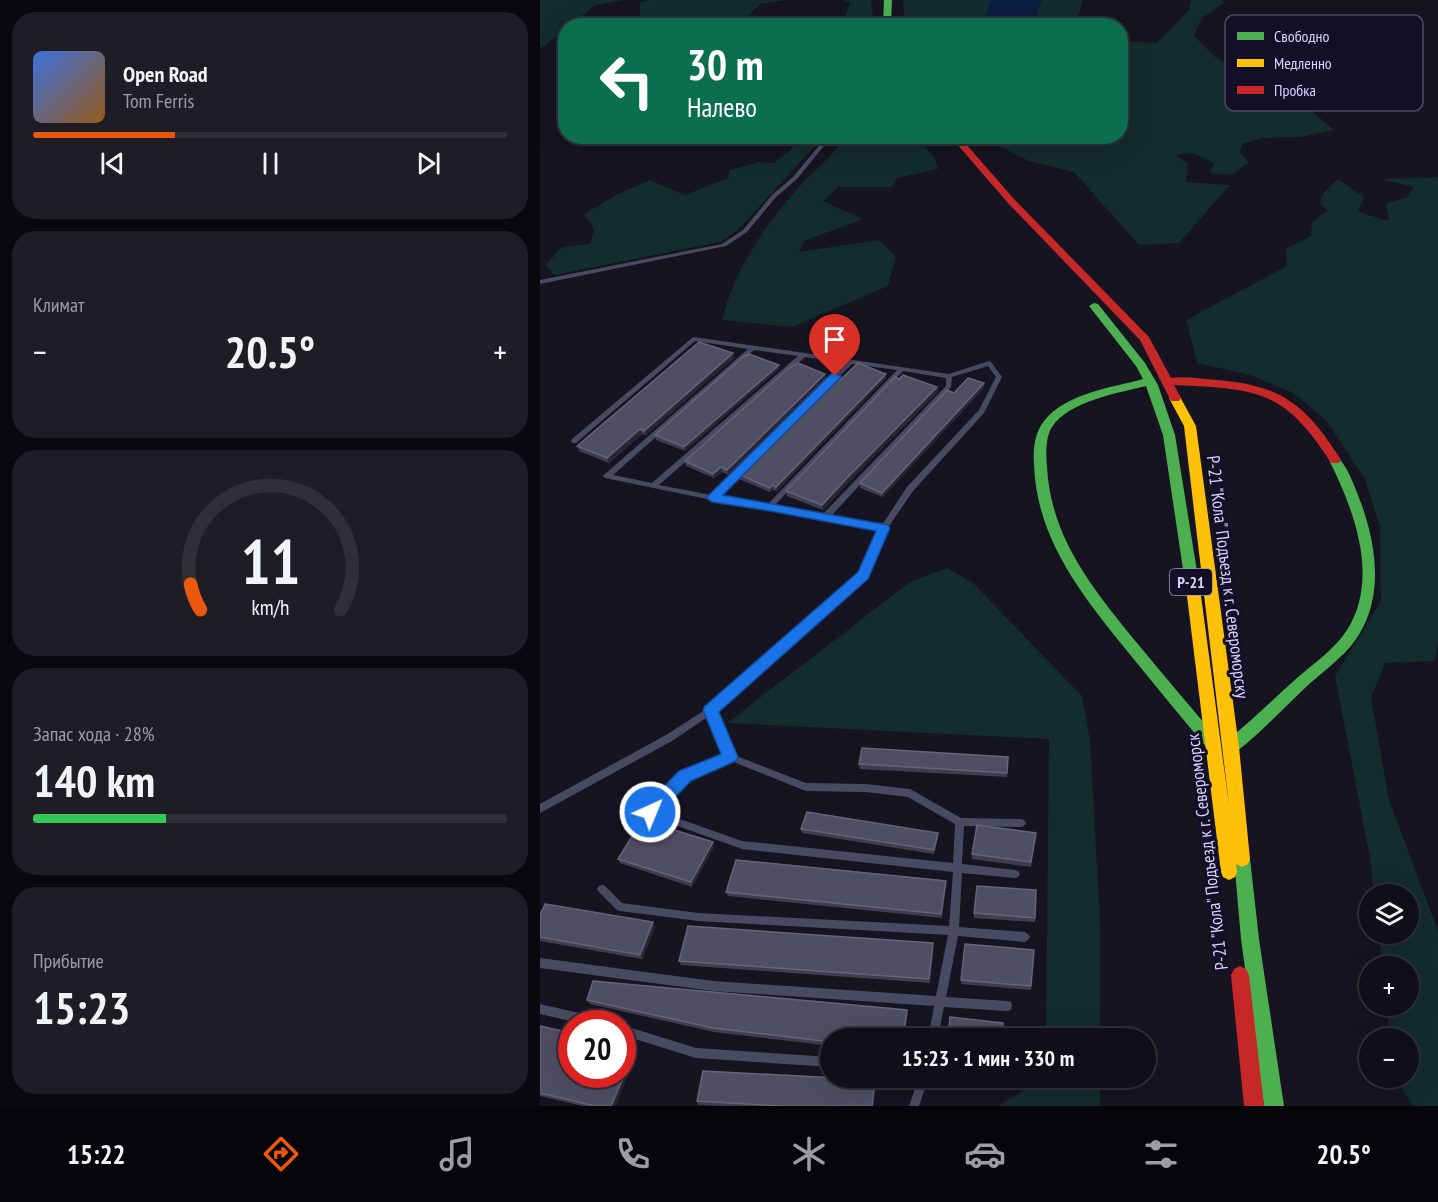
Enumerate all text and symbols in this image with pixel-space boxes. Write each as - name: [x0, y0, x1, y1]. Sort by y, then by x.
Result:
- legend: [1225, 15, 1423, 111]
- text: Свободно: [1274, 26, 1329, 46]
- text: 30 m: [687, 37, 764, 92]
- icon: left: [588, 42, 666, 120]
- text: Медленно: [1274, 53, 1332, 73]
- text: Open Road: [123, 60, 208, 88]
- text: Пробка: [1274, 80, 1316, 100]
- text: Tom Ferris: [123, 88, 194, 114]
- text: Налево: [687, 90, 757, 124]
- icon: previous: [96, 147, 129, 180]
- icon: pause: [254, 147, 287, 180]
- icon: next: [412, 147, 445, 180]
- text: Климат: [33, 292, 84, 318]
- pin: [809, 314, 860, 376]
- text: 20.5°: [225, 322, 315, 380]
- icon: arrive: [818, 323, 851, 356]
- text: −: [33, 330, 47, 373]
- text: +: [493, 330, 507, 373]
- street label: Р-21 "Кола" Подъезд к г. Североморску: [1202, 454, 1254, 700]
- text: 11: [240, 520, 300, 601]
- road number: Р-21: [1170, 569, 1212, 595]
- text: km/h: [251, 593, 289, 621]
- text: Запас хода · 28%: [33, 721, 154, 747]
- street label: Р-21 "Кола" Подъезд к г. Североморск: [1181, 732, 1233, 972]
- text: 140 km: [33, 751, 155, 809]
- position arrow: [618, 780, 682, 844]
- map controls: [1359, 884, 1419, 1088]
- button: layers: [1359, 884, 1419, 944]
- text: Прибытие: [33, 948, 104, 974]
- button: +: [1359, 956, 1419, 1016]
- text: 15:23: [33, 978, 130, 1036]
- speed limit sign: 20: [558, 1010, 636, 1088]
- button: −: [1359, 1028, 1419, 1088]
- text: 15:23 · 1 мин · 330 m: [902, 1044, 1074, 1072]
- icon: directions: [260, 1133, 302, 1175]
- icon: music: [436, 1133, 478, 1175]
- icon: phone: [612, 1133, 654, 1175]
- icon: climate: [788, 1133, 830, 1175]
- icon: car: [964, 1133, 1006, 1175]
- icon: filters: [1140, 1133, 1182, 1175]
- text: 15:22: [67, 1137, 125, 1171]
- text: 20.5°: [1317, 1137, 1371, 1171]

